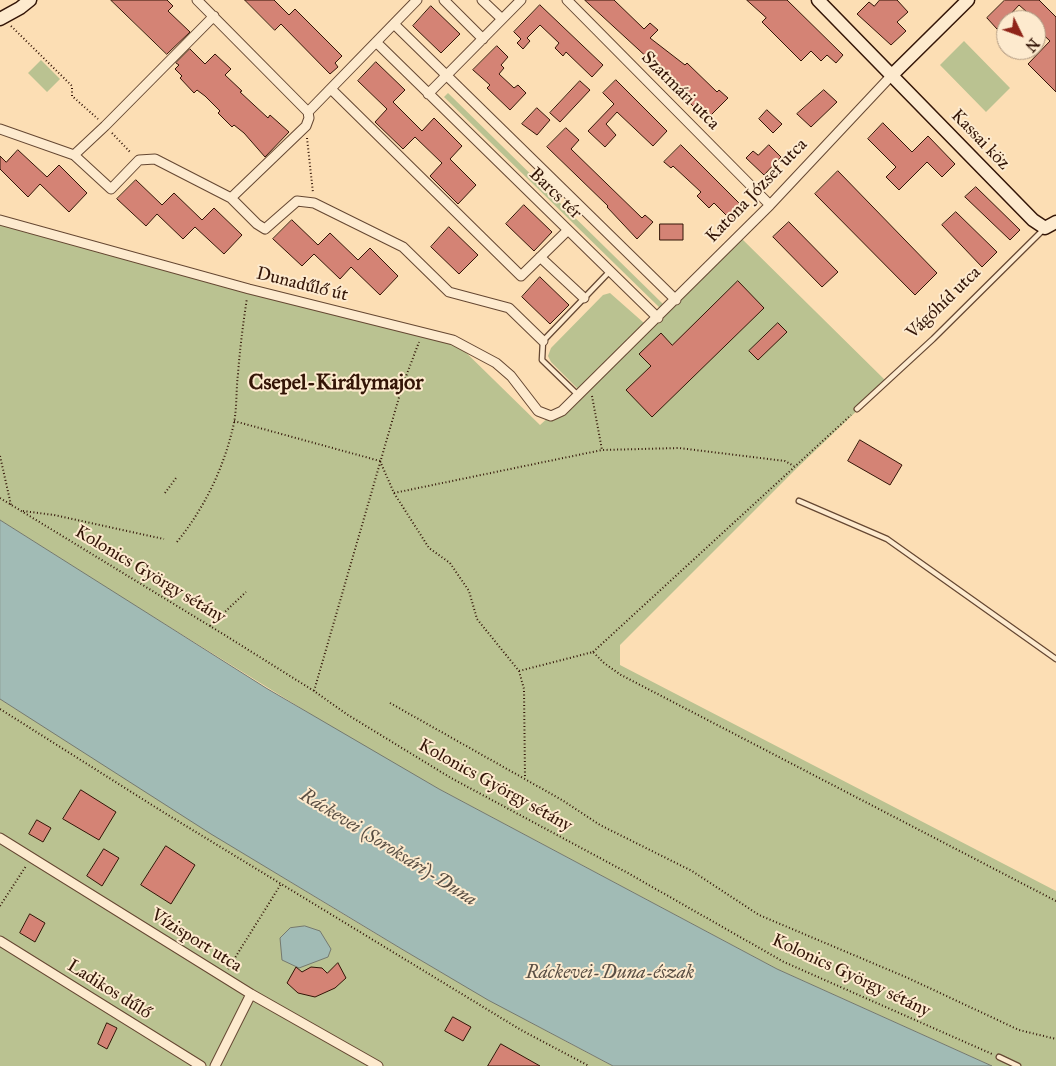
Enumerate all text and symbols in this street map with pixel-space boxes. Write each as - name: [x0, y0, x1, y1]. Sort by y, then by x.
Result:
- north arrow: [996, 10, 1046, 60]
- text: N: [1021, 35, 1042, 55]
- street label: Szatmári utca: [636, 47, 724, 135]
- street label: Kassai köz: [946, 105, 1014, 175]
- street label: Katona József utca: [702, 134, 812, 248]
- street label: Barcs tér: [524, 164, 586, 224]
- street label: Vágóhíd utca: [902, 262, 986, 344]
- street label: Dunadűlő út: [254, 263, 350, 307]
- district label: Csepel-Királymajor: [248, 371, 424, 397]
- street label: Kolonics György sétány: [71, 521, 229, 629]
- street label: Kolonics György sétány: [414, 735, 576, 837]
- water label: Ráckevei (Soroksári)-Duna: [295, 784, 481, 912]
- street label: Vízisport utca: [147, 905, 245, 977]
- street label: Kolonics György sétány: [768, 930, 934, 1022]
- street label: Ladikos dűlő: [63, 956, 155, 1024]
- water label: Ráckevei-Duna-észak: [526, 962, 694, 984]

